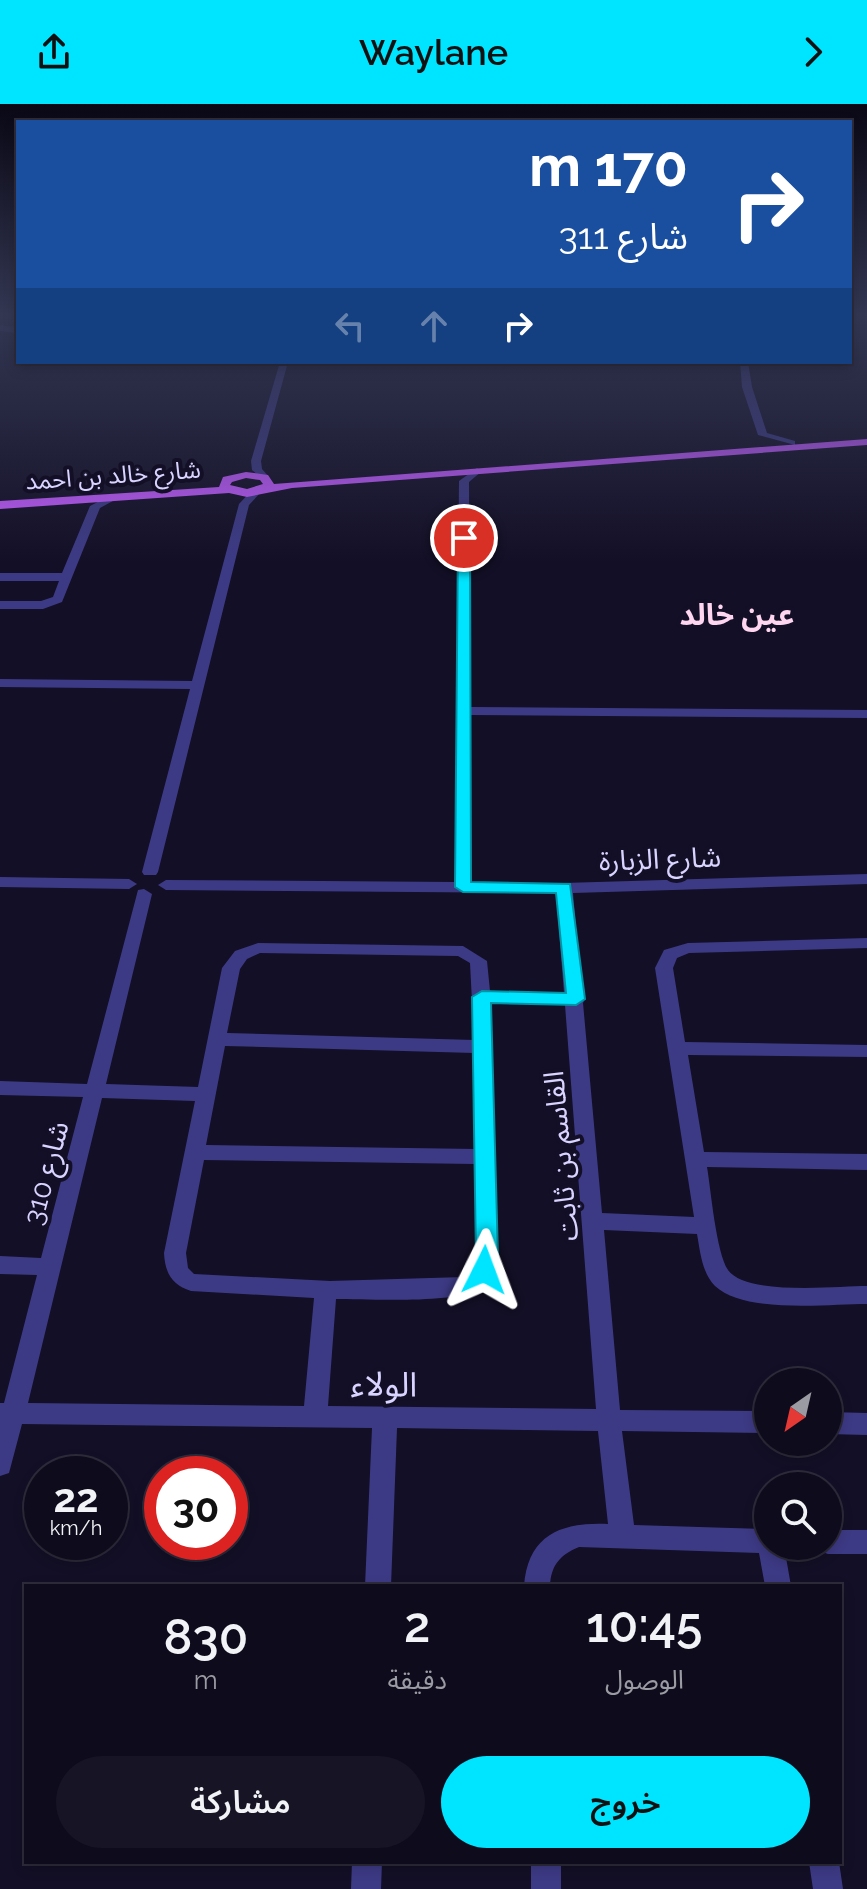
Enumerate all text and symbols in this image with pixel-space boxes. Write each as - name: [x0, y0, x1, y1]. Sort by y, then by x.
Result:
- icon: share: [32, 30, 76, 74]
- icon: forward: [791, 30, 835, 74]
- text: Waylane: [359, 31, 508, 73]
- text: 170 m: [529, 133, 688, 199]
- icon: right: [716, 152, 820, 256]
- text: شارع 311: [559, 215, 688, 257]
- icon: left: [328, 304, 372, 348]
- icon: ahead: [412, 304, 456, 348]
- icon: right: [496, 304, 540, 348]
- street label: شارع خالد بن احمد: [24, 454, 202, 499]
- pin: [430, 504, 498, 572]
- icon: arrive: [442, 516, 486, 560]
- district label: عين خالد: [680, 597, 794, 632]
- street label: شارع الزبارة: [598, 840, 722, 882]
- street label: القاسم بن ثابت: [537, 1069, 590, 1242]
- street label: شارع 310: [16, 1118, 79, 1229]
- position arrow: [442, 1228, 526, 1312]
- street label: الولاء: [350, 1363, 418, 1405]
- north arrow: [754, 1368, 842, 1456]
- map controls: [754, 1368, 842, 1560]
- speed limit sign: 30: [144, 1456, 248, 1560]
- button: search: [754, 1472, 842, 1560]
- text: 22: [53, 1474, 99, 1521]
- text: km/h: [50, 1516, 102, 1540]
- text: 2: [404, 1597, 430, 1653]
- text: 10:45: [586, 1597, 703, 1653]
- text: 830: [163, 1609, 248, 1665]
- text: m: [194, 1665, 218, 1695]
- text: دقيقة: [388, 1665, 447, 1695]
- text: الوصول: [605, 1665, 684, 1695]
- button: مشاركة: [56, 1756, 425, 1848]
- button: خروج: [441, 1756, 810, 1848]

